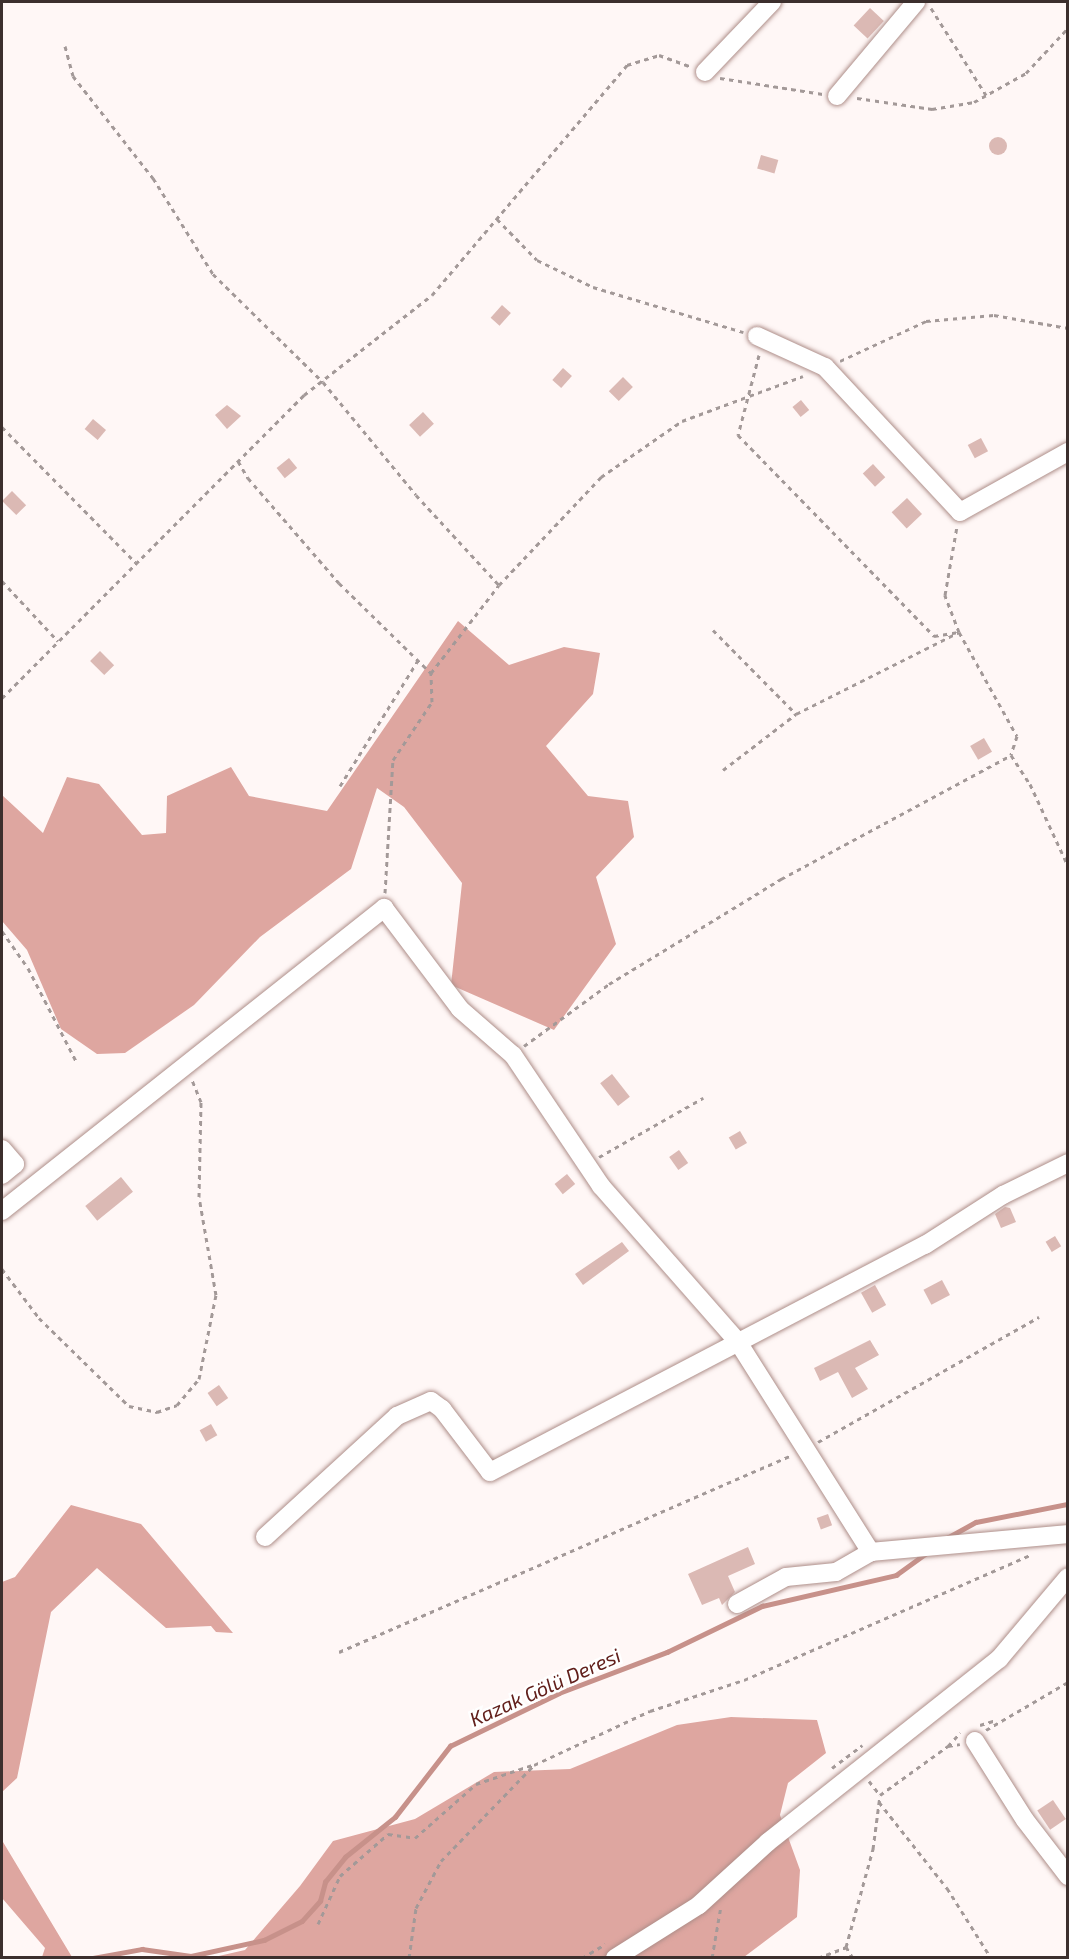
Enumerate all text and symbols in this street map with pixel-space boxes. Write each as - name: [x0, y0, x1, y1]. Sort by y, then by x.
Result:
- water label: Kazak Gölü Deresi: [466, 1643, 624, 1731]

